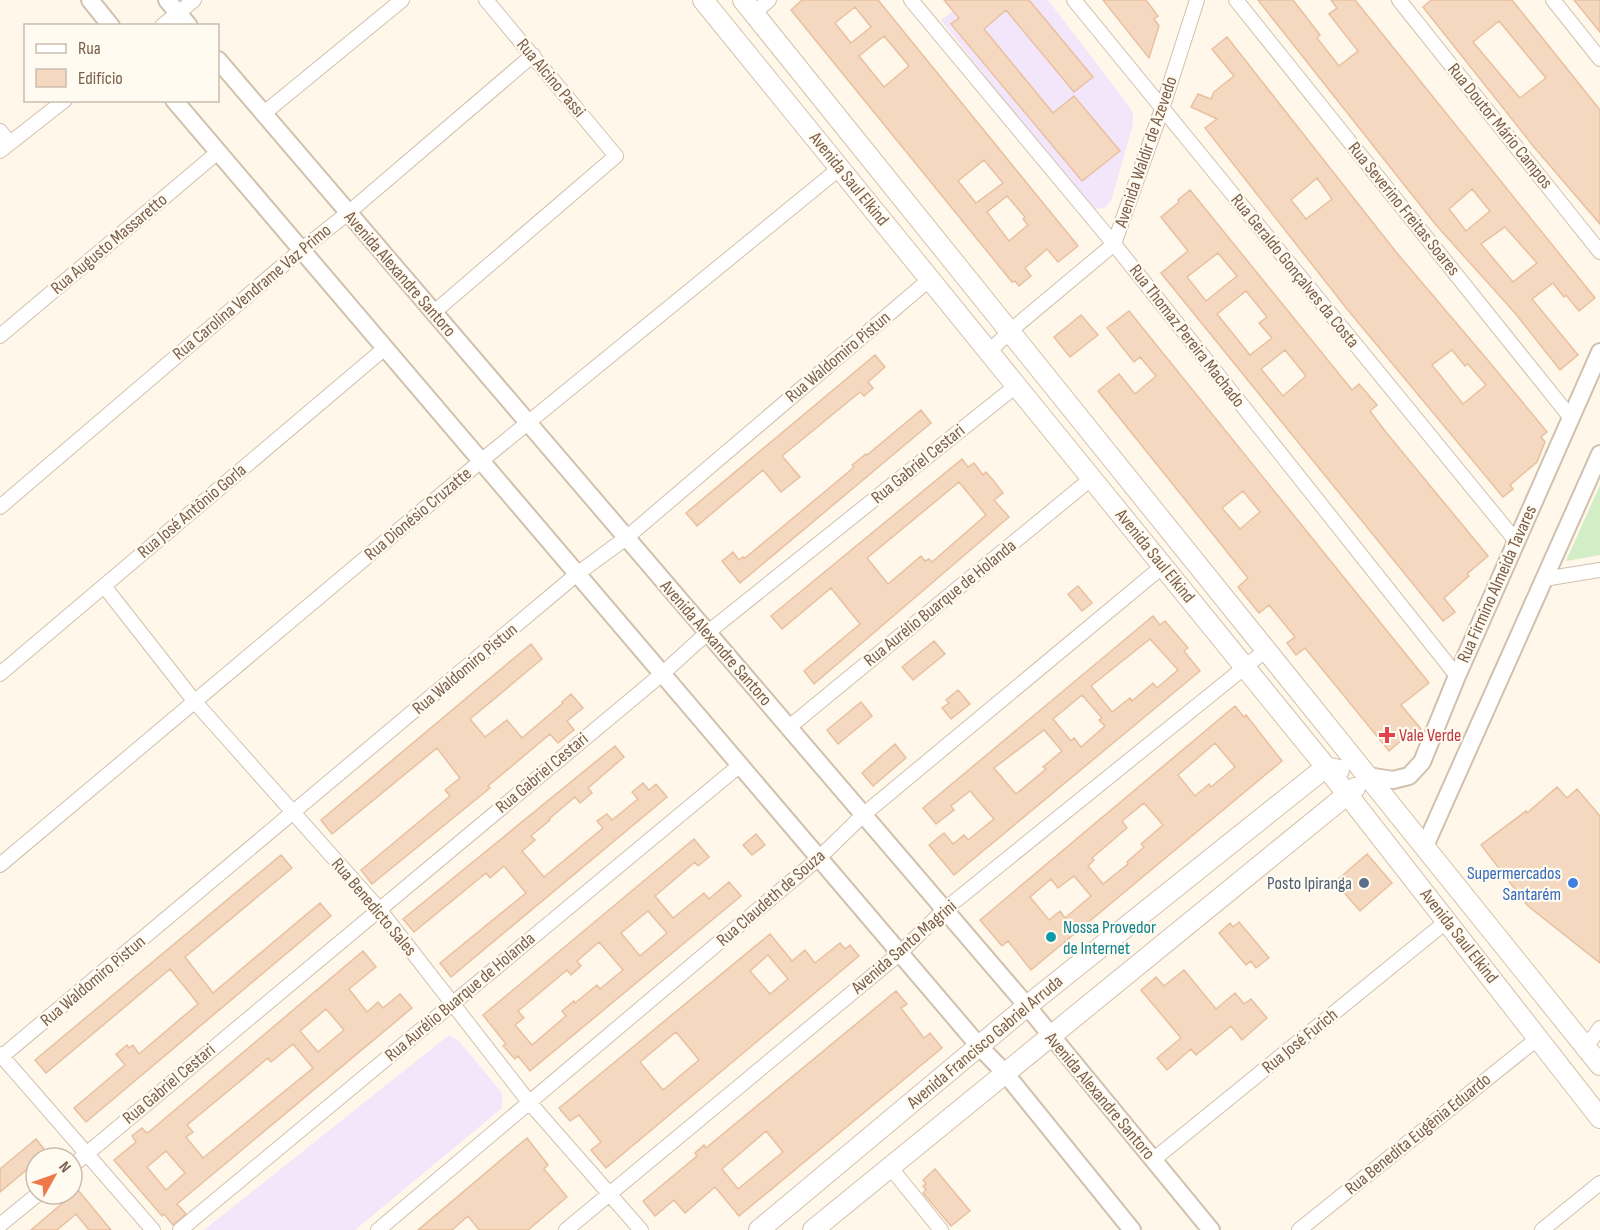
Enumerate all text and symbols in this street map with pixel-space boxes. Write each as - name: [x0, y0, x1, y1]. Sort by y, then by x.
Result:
- legend: [24, 24, 219, 102]
- street label: Rua Alcino Passi: [512, 35, 590, 121]
- text: Rua: [78, 38, 101, 59]
- street label: Rua Doutor Mário Campos: [1443, 59, 1557, 193]
- text: Edifício: [78, 68, 123, 89]
- street label: Avenida Waldir de Azevedo: [1110, 74, 1182, 231]
- street label: Avenida Saul Elkind: [804, 127, 893, 230]
- street label: Rua Severino Freitas Soares: [1344, 138, 1464, 280]
- street label: Rua Augusto Massaretto: [47, 189, 171, 299]
- street label: Rua Geraldo Gonçalves da Costa: [1226, 190, 1364, 352]
- street label: Avenida Alexandre Santoro: [339, 206, 460, 341]
- street label: Rua Carolina Vendrame Vaz Primo: [169, 220, 335, 364]
- street label: Rua Thomaz Pereira Machado: [1125, 261, 1249, 411]
- street label: Rua Waldomiro Pistun: [781, 307, 895, 407]
- street label: Rua Gabriel Cestari: [867, 420, 969, 508]
- street label: Rua José Antônio Gorla: [133, 459, 251, 563]
- street label: Rua Dionésio Cruzatte: [360, 463, 476, 565]
- street label: Rua Firmino Almeida Tavares: [1453, 502, 1541, 666]
- street label: Avenida Saul Elkind: [1110, 504, 1199, 607]
- street label: Rua Aurélio Buarque de Holanda: [860, 535, 1020, 671]
- street label: Avenida Alexandre Santoro: [655, 575, 776, 710]
- street label: Rua Waldomiro Pistun: [408, 619, 522, 719]
- place label: Vale Verde: [1399, 725, 1461, 746]
- street label: Rua Gabriel Cestari: [492, 728, 592, 818]
- marker: Vale Verde: [1380, 728, 1394, 742]
- street label: Rua Claudeth de Souza: [713, 845, 829, 951]
- street label: Rua Benedicto Sales: [327, 854, 421, 960]
- place label: Supermercados Santarém: [1467, 863, 1561, 905]
- place label: Posto Ipiranga: [1267, 873, 1352, 894]
- marker: Posto Ipiranga: [1357, 876, 1371, 890]
- marker: Supermercados Santarém: [1566, 876, 1580, 890]
- street label: Avenida Saul Elkind: [1415, 884, 1503, 988]
- street label: Avenida Santo Magrini: [846, 896, 961, 999]
- place label: Nossa Provedor de Internet: [1063, 917, 1156, 959]
- street label: Rua Aurélio Buarque de Holanda: [381, 928, 539, 1066]
- marker: Nossa Provedor de Internet: [1044, 930, 1058, 944]
- street label: Rua Waldomiro Pistun: [36, 931, 150, 1031]
- street label: Avenida Francisco Gabriel Arruda: [902, 971, 1067, 1114]
- street label: Rua José Furich: [1258, 1004, 1342, 1078]
- street label: Avenida Alexandre Santoro: [1040, 1027, 1159, 1164]
- street label: Rua Gabriel Cestari: [119, 1039, 219, 1129]
- street label: Rua Benedita Eugênia Eduardo: [1341, 1069, 1495, 1199]
- north arrow: [24, 1146, 84, 1206]
- text: N: [54, 1158, 74, 1177]

